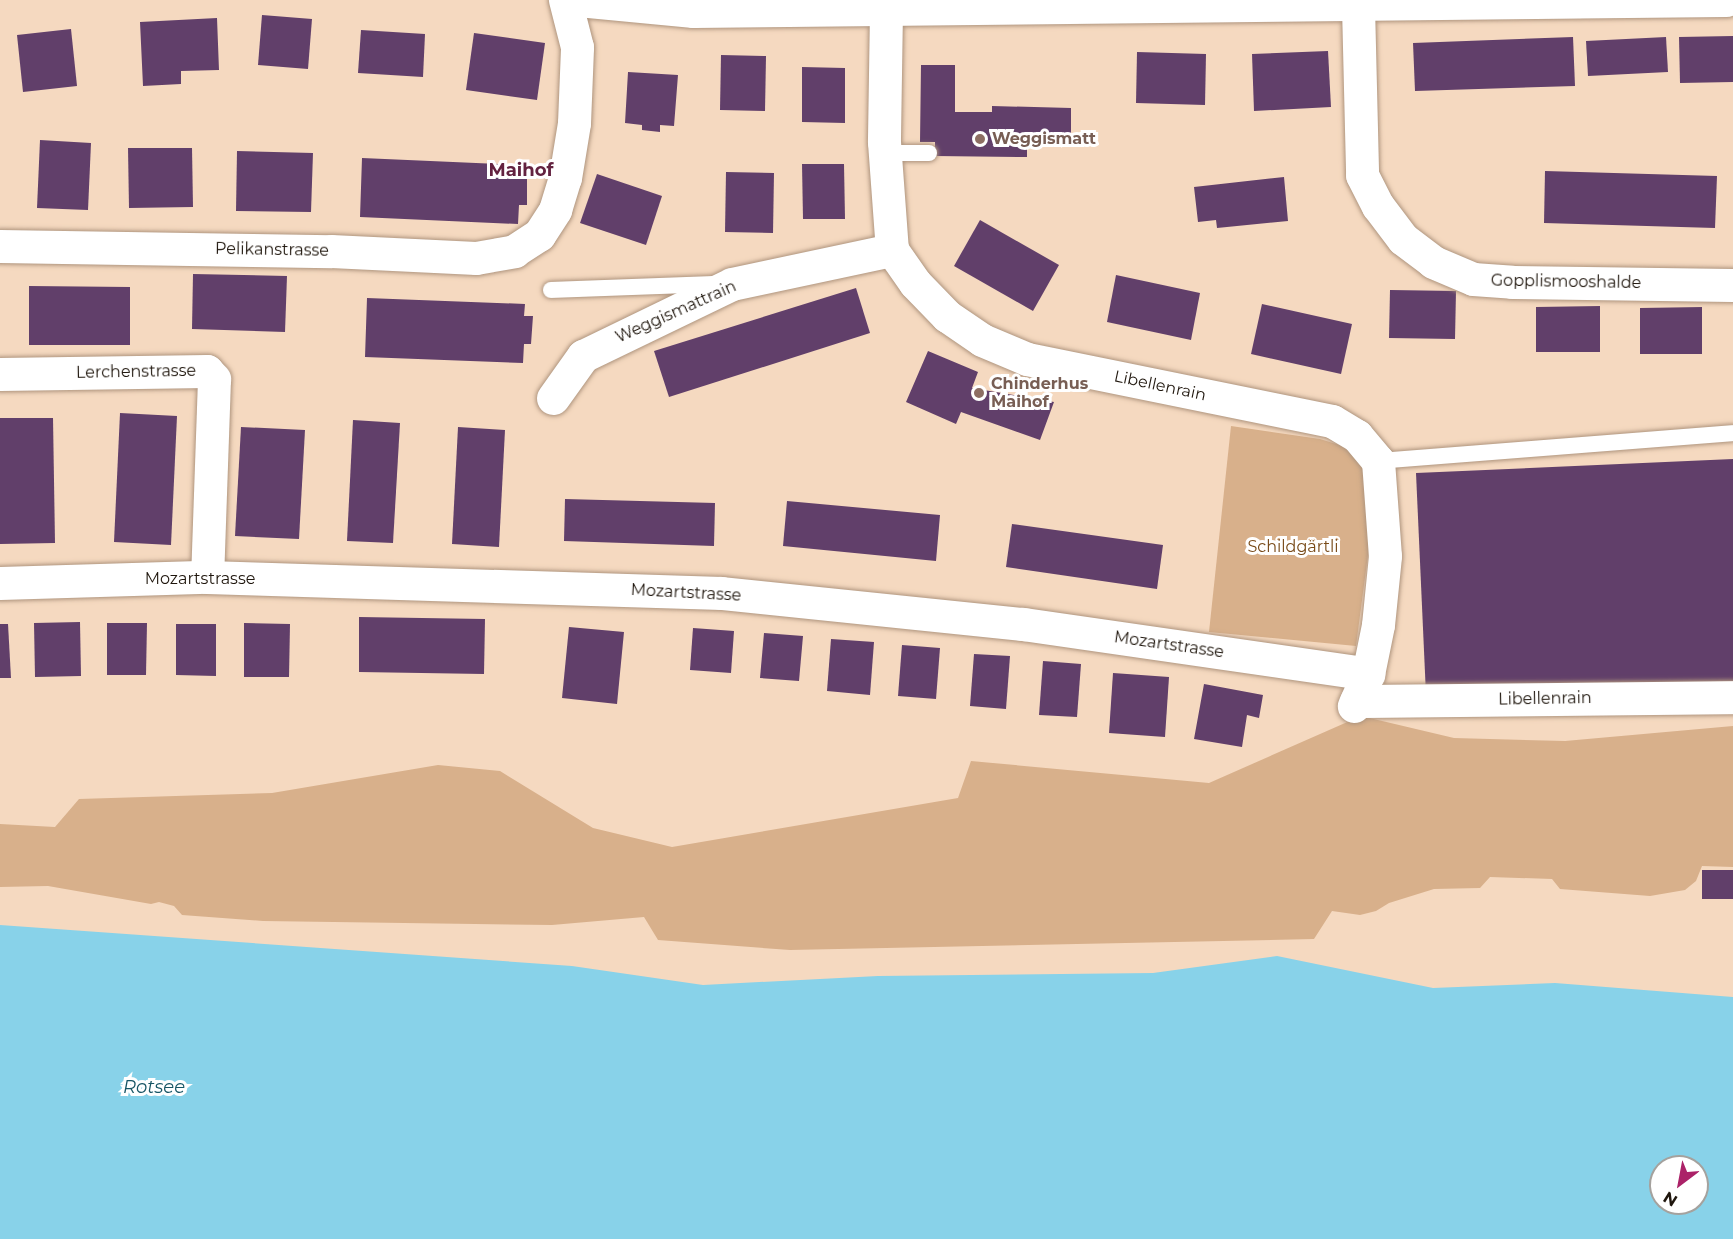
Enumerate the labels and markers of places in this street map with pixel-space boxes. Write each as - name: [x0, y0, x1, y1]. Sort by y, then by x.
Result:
- place label: Weggismatt: [992, 129, 1096, 149]
- marker: Weggismatt: [973, 132, 987, 146]
- place label: Chinderhus Maihof: [991, 374, 1088, 412]
- marker: Chinderhus Maihof: [972, 386, 986, 400]

